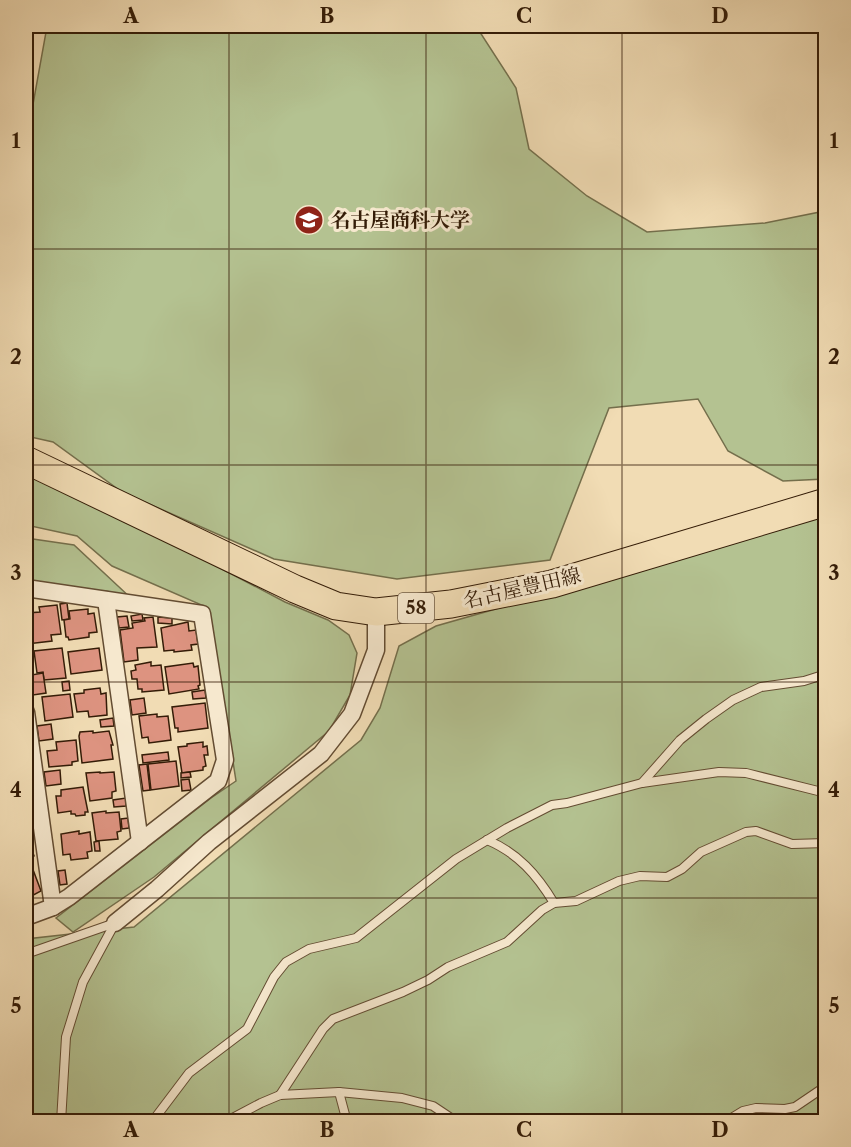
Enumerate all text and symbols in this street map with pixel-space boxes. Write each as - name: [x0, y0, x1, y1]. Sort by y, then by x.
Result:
- text: A: [122, 4, 139, 28]
- text: B: [320, 4, 335, 28]
- text: C: [516, 4, 532, 28]
- text: D: [711, 4, 729, 28]
- text: 1: [12, 129, 21, 153]
- text: 1: [830, 129, 839, 153]
- school or university icon: 名古屋商科大学: [293, 204, 325, 236]
- place label: 名古屋商科大学: [330, 208, 470, 232]
- text: 2: [10, 345, 22, 369]
- text: 2: [828, 345, 840, 369]
- text: 3: [10, 561, 22, 585]
- text: 3: [828, 561, 840, 585]
- street label: 名古屋豊田線: [461, 563, 583, 613]
- road number: 58: [398, 593, 434, 623]
- text: 4: [10, 778, 22, 802]
- text: 4: [828, 778, 840, 802]
- text: 5: [10, 994, 22, 1018]
- text: 5: [828, 994, 840, 1018]
- text: A: [122, 1118, 139, 1142]
- text: B: [320, 1118, 335, 1142]
- text: C: [516, 1118, 532, 1142]
- text: D: [711, 1118, 729, 1142]

